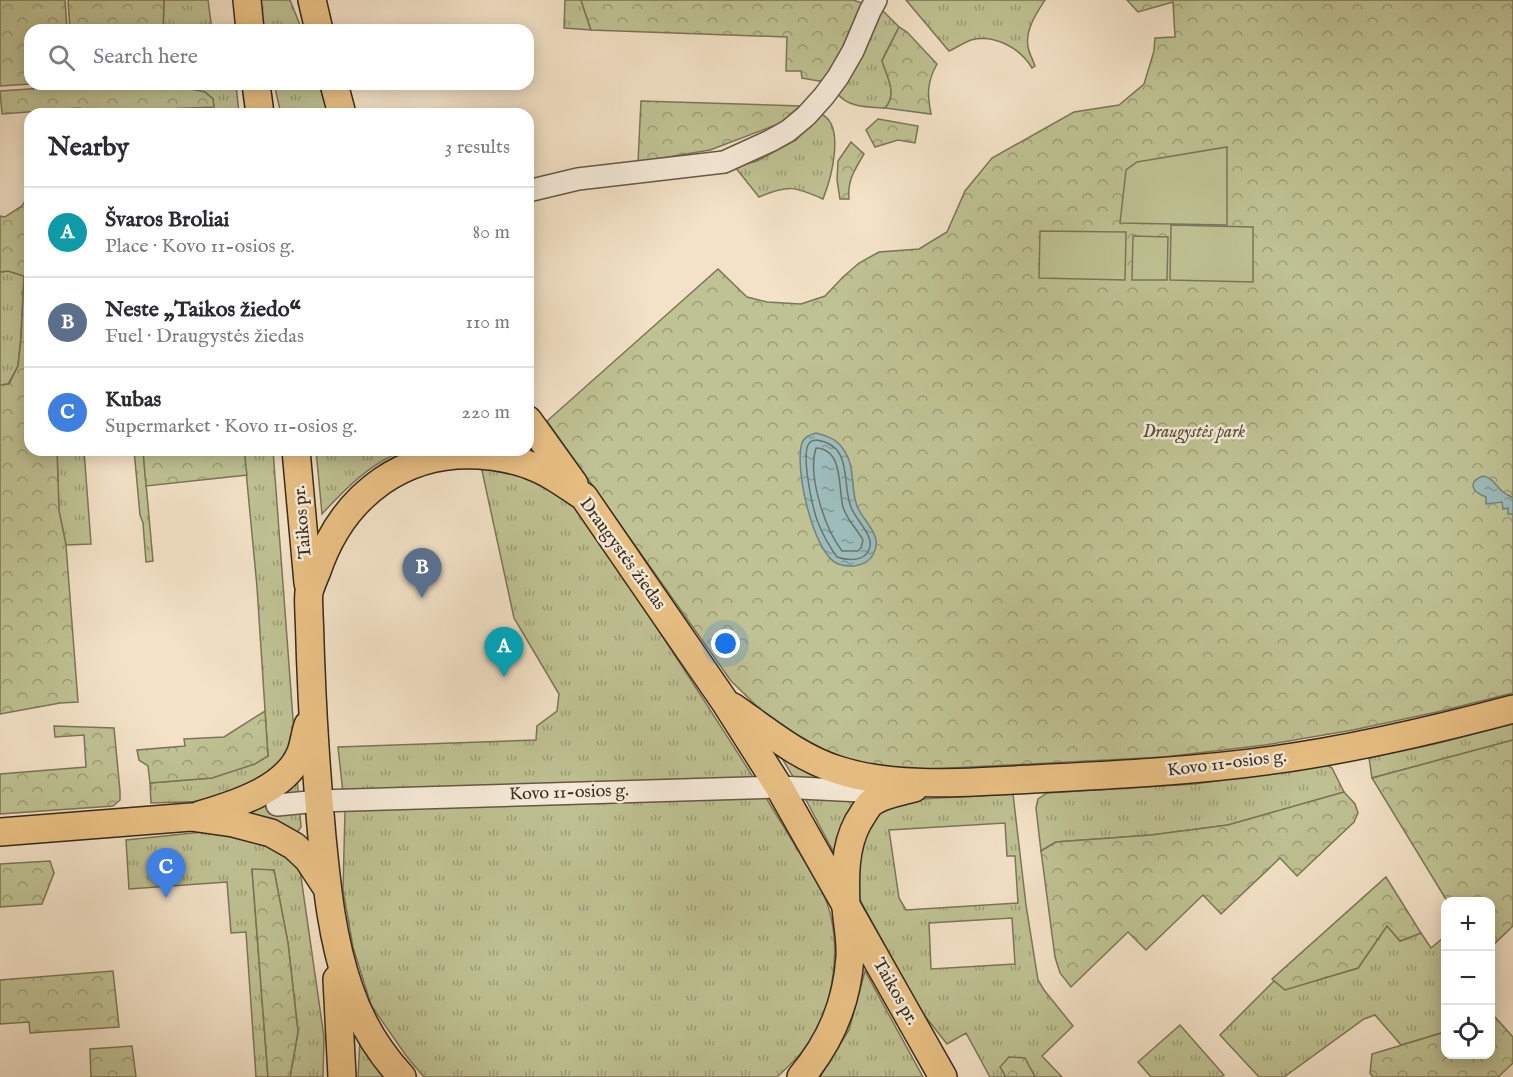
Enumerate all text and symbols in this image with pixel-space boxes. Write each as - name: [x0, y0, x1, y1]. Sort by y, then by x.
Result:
- search box: [24, 24, 534, 90]
- icon: search: [45, 41, 78, 74]
- text: Search here: [93, 43, 198, 71]
- text: Nearby: [48, 131, 129, 164]
- text: 3 results: [445, 135, 510, 160]
- text: Švaros Broliai: [105, 206, 229, 234]
- text: A: [61, 220, 74, 245]
- text: 80 m: [473, 220, 510, 245]
- text: Place · Kovo 11-osios g.: [105, 234, 295, 259]
- text: Neste „Taikos žiedo“: [105, 296, 301, 324]
- text: B: [61, 310, 74, 335]
- text: 110 m: [466, 310, 510, 335]
- text: Fuel · Draugystės žiedas: [105, 324, 304, 349]
- text: Kubas: [105, 386, 161, 414]
- text: C: [60, 400, 75, 425]
- text: 220 m: [462, 400, 510, 425]
- text: Supermarket · Kovo 11-osios g.: [105, 414, 357, 439]
- park label: Draugystės park: [1143, 421, 1245, 444]
- street label: Taikos pr.: [288, 484, 318, 560]
- street label: Draugystės žiedas: [573, 493, 671, 615]
- pin: B: [402, 548, 442, 598]
- pin: A: [484, 628, 524, 677]
- your location: [711, 629, 740, 658]
- street label: Kovo 11-osios g.: [1166, 745, 1288, 783]
- street label: Kovo 11-osios g.: [509, 779, 629, 807]
- pin: C: [146, 848, 186, 898]
- map controls: [1441, 897, 1495, 1059]
- button: +: [1441, 897, 1495, 951]
- button: −: [1441, 951, 1495, 1005]
- street label: Taikos pr.: [867, 954, 923, 1030]
- button: locate: [1441, 1005, 1495, 1059]

